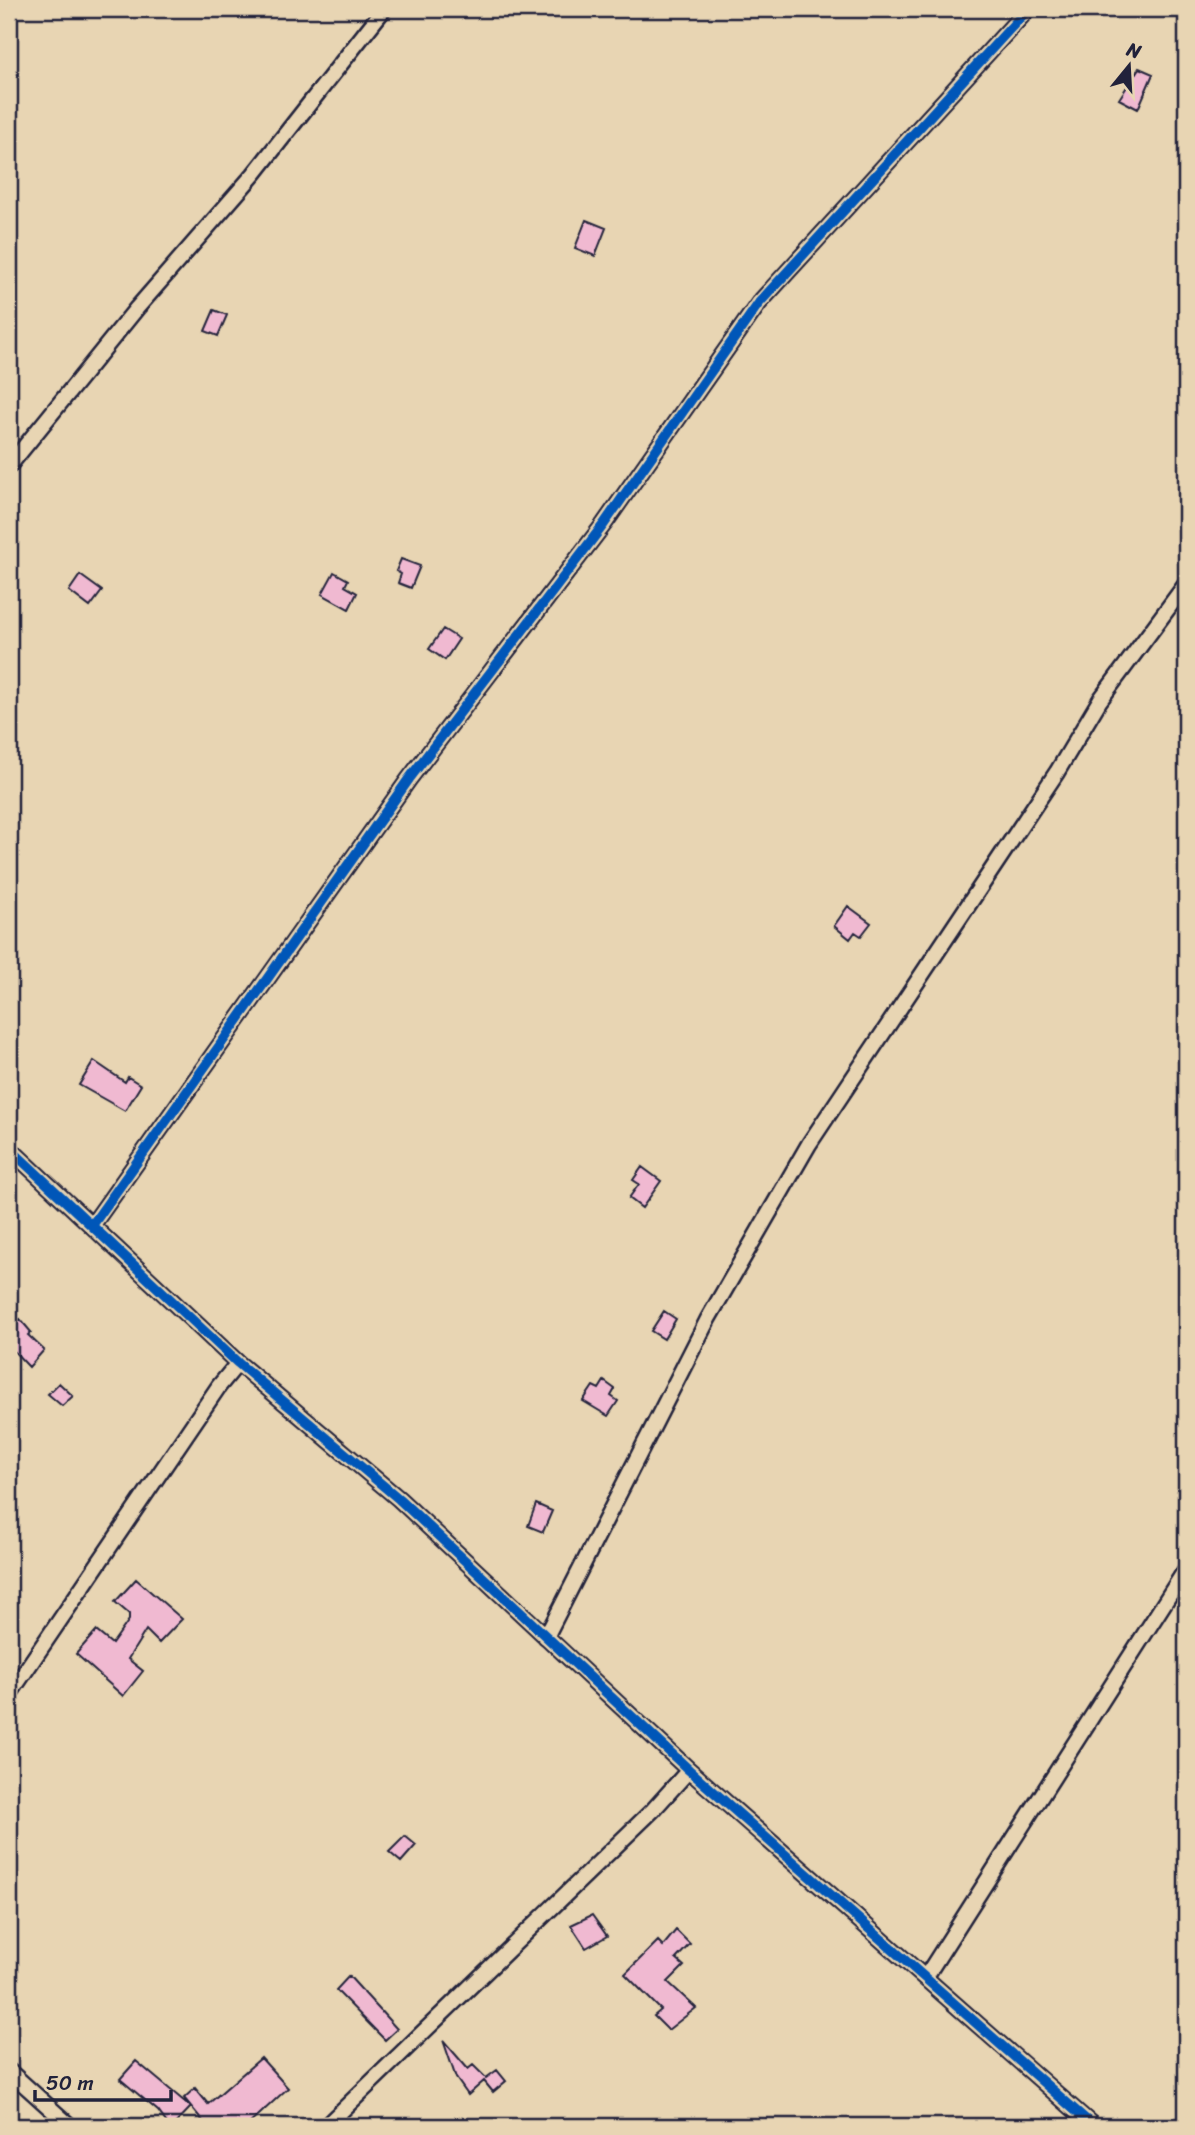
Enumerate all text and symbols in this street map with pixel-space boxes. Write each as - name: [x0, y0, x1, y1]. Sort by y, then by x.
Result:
- north arrow: [1094, 32, 1164, 102]
- text: N: [1122, 32, 1146, 68]
- scale bar: [35, 2058, 172, 2102]
- text: 50 m: [46, 2064, 94, 2102]

